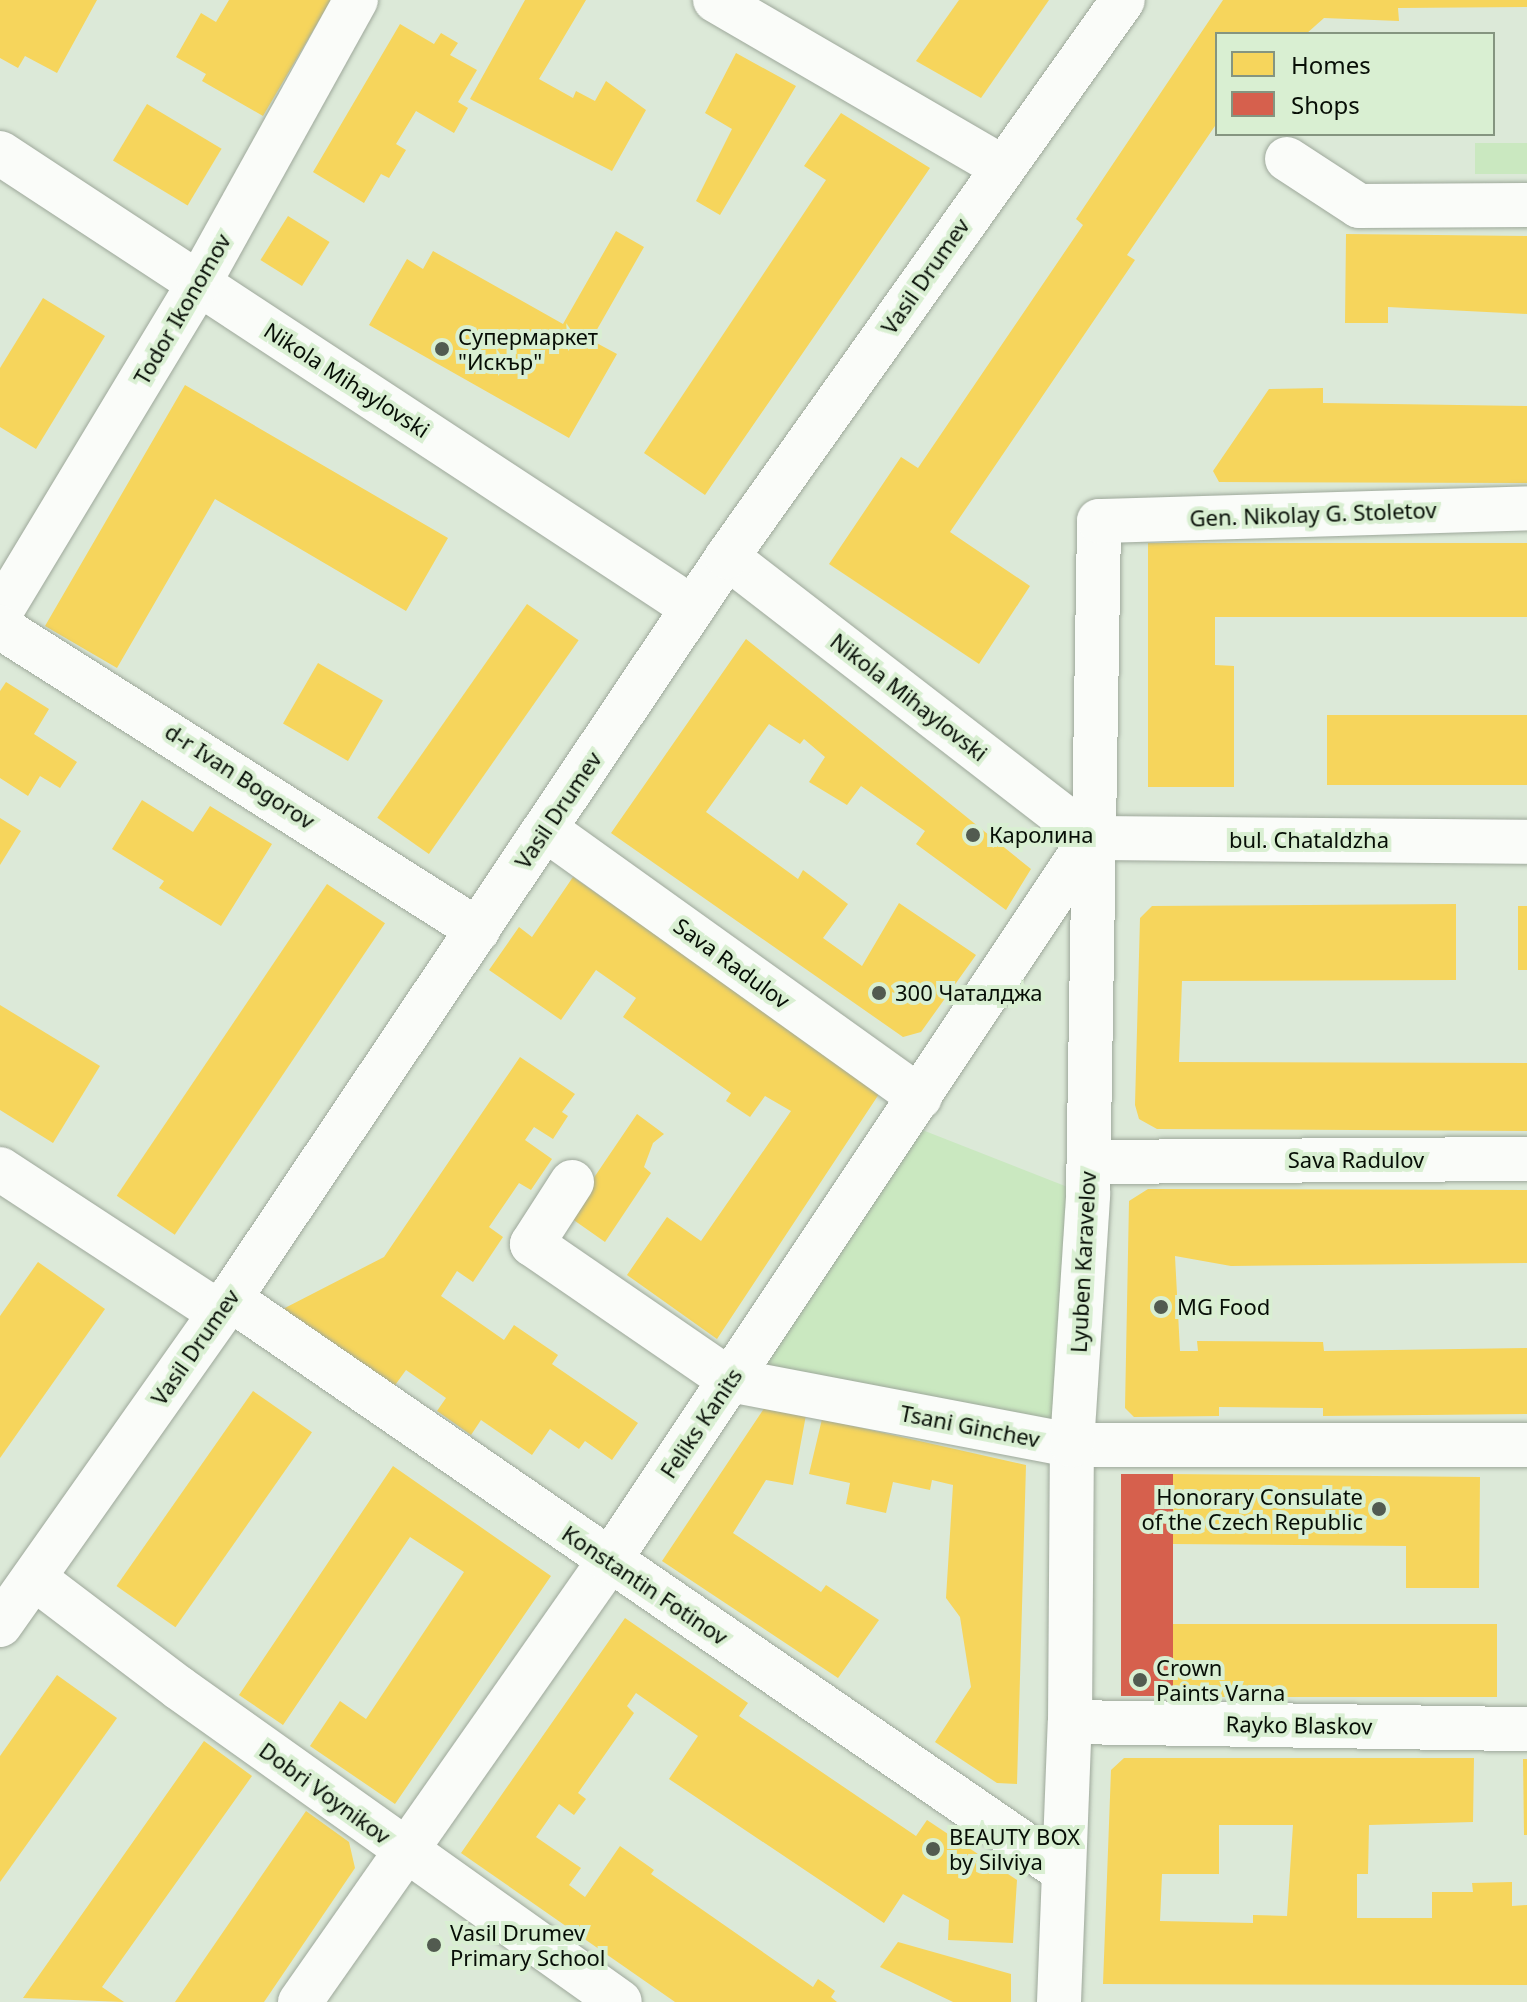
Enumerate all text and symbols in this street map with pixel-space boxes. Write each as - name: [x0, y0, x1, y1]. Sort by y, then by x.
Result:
- legend: [1215, 32, 1495, 136]
- text: Homes: [1291, 48, 1371, 81]
- text: Shops: [1291, 88, 1360, 121]
- street label: Vasil Drumev: [875, 213, 975, 339]
- street label: Todor Ikonomov: [128, 229, 236, 389]
- street label: Nikola Mihaylovski: [259, 317, 435, 443]
- place label: Супермаркет "Искър": [458, 323, 598, 374]
- marker: Супермаркет "Искър": [433, 340, 451, 358]
- street label: Gen. Nikolay G. Stoletov: [1189, 496, 1437, 532]
- street label: Nikola Mihaylovski: [825, 628, 993, 766]
- street label: d-r Ivan Bogorov: [160, 718, 320, 834]
- street label: Vasil Drumev: [509, 747, 607, 873]
- place label: Каролина: [989, 822, 1094, 848]
- marker: Каролина: [964, 826, 982, 844]
- street label: bul. Chataldzha: [1229, 827, 1389, 853]
- street label: Sava Radulov: [669, 912, 795, 1014]
- place label: 300 Чаталджа: [895, 980, 1043, 1006]
- marker: 300 Чаталджа: [870, 984, 888, 1002]
- street label: Sava Radulov: [1288, 1147, 1424, 1173]
- street label: Lyuben Karavelov: [1065, 1171, 1101, 1353]
- street label: Vasil Drumev: [145, 1284, 245, 1410]
- place label: MG Food: [1177, 1294, 1270, 1320]
- marker: MG Food: [1152, 1298, 1170, 1316]
- street label: Feliks Kanits: [655, 1363, 747, 1483]
- street label: Tsani Ginchev: [898, 1400, 1042, 1452]
- place label: Honorary Consulate of the Czech Republic: [1142, 1483, 1363, 1534]
- marker: Honorary Consulate of the Czech Republic: [1370, 1500, 1388, 1518]
- street label: Konstantin Fotinov: [557, 1520, 733, 1650]
- place label: Crown Paints Varna: [1156, 1654, 1285, 1706]
- marker: Crown Paints Varna: [1131, 1671, 1149, 1689]
- street label: Rayko Blaskov: [1225, 1711, 1373, 1739]
- street label: Dobri Voynikov: [254, 1737, 396, 1849]
- place label: BEAUTY BOX by Silviya: [949, 1823, 1080, 1874]
- marker: BEAUTY BOX by Silviya: [924, 1840, 942, 1858]
- place label: Vasil Drumev Primary School: [450, 1919, 606, 1970]
- marker: Vasil Drumev Primary School: [425, 1936, 443, 1954]

